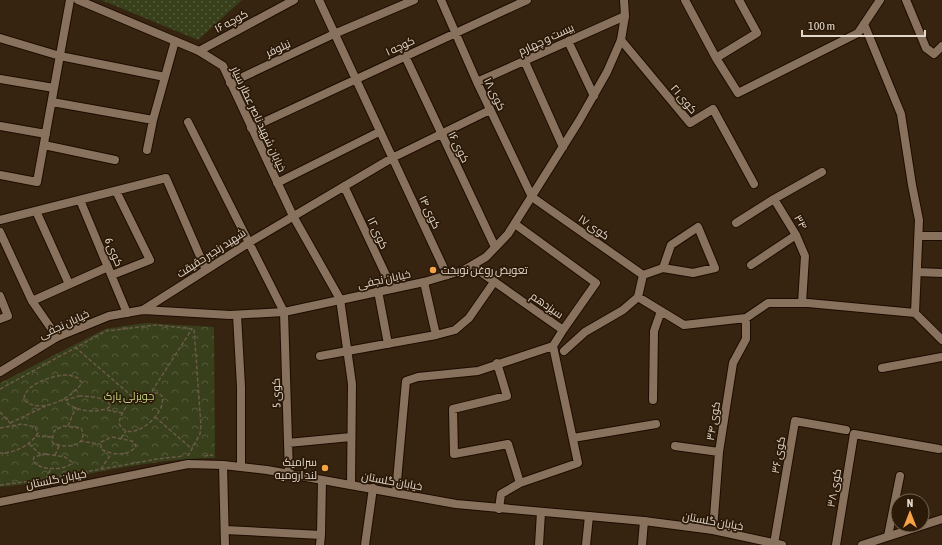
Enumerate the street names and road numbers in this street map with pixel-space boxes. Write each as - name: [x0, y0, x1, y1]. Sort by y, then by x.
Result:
- street label: کوچه ۱۶: [212, 7, 250, 36]
- street label: بیست و چهارم: [516, 21, 577, 59]
- street label: کوچه ۱: [384, 34, 417, 59]
- street label: نیلوفر: [263, 37, 293, 60]
- street label: خیابان شهید ناصر عطار سیار: [228, 63, 289, 174]
- street label: کوی ۱۸: [481, 76, 508, 113]
- street label: کوی ۲۱: [668, 82, 700, 117]
- street label: کوی ۱۶: [445, 129, 472, 165]
- street label: کوی ۱۴: [416, 193, 443, 231]
- street label: کوی ۱۷: [576, 212, 612, 243]
- street label: ۳۴: [792, 213, 810, 231]
- street label: کوی ۱۲: [365, 215, 391, 251]
- street label: شهید رنجبر حقیقت: [174, 226, 248, 281]
- street label: کوی 6: [102, 236, 125, 269]
- street label: خیابان نجفی: [356, 268, 412, 291]
- street label: سیزدهم: [527, 289, 566, 322]
- street label: خیابان نجفی: [37, 307, 91, 342]
- street label: کوی 5: [269, 378, 284, 408]
- street label: کوی ۳۴: [704, 401, 723, 442]
- street label: کوی ۳۶: [769, 435, 788, 475]
- street label: خیابان گلستان: [25, 467, 88, 492]
- street label: کوی ۳۸: [825, 468, 844, 508]
- street label: خیابان گلستان: [360, 470, 423, 493]
- street label: خیابان گلستان: [681, 510, 744, 533]

